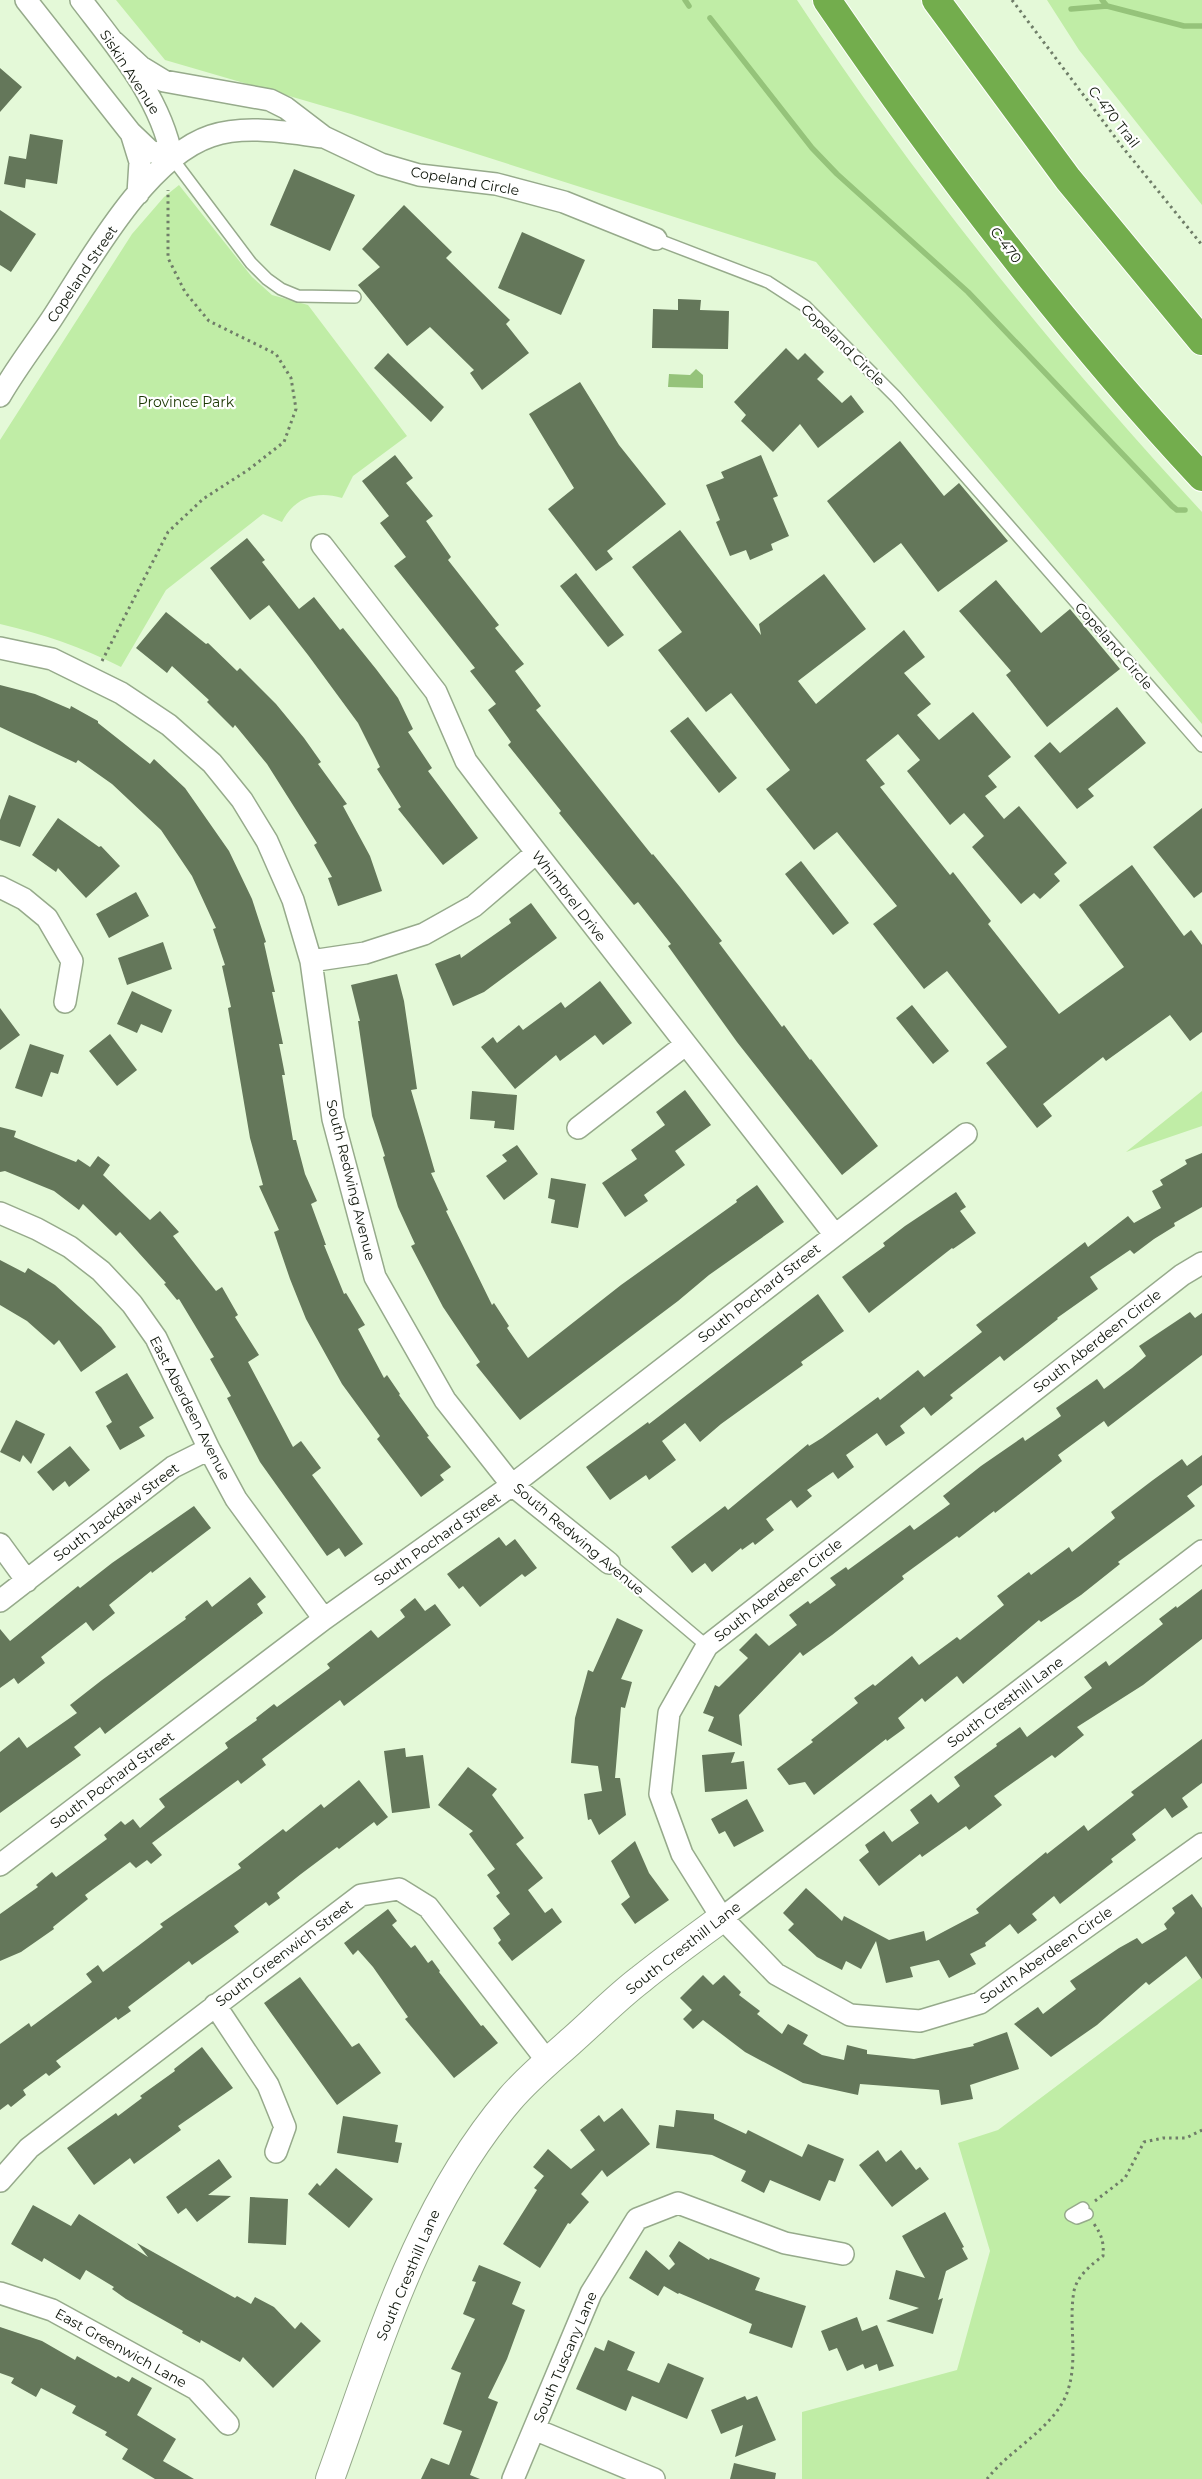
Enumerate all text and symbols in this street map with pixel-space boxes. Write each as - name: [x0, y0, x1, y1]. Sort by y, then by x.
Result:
- street label: Siskin Avenue: [96, 26, 164, 118]
- street label: C-470 Trail: [1084, 82, 1144, 152]
- street label: Copeland Circle: [409, 163, 521, 199]
- street label: Copeland Street: [43, 222, 121, 326]
- street label: C-470: [986, 223, 1026, 267]
- street label: Copeland Circle: [797, 300, 889, 390]
- park label: Province Park: [138, 393, 235, 411]
- street label: Copeland Circle: [1071, 599, 1157, 693]
- street label: Whimbrel Drive: [528, 847, 610, 945]
- street label: South Redwing Avenue: [322, 1098, 380, 1262]
- street label: South Pochard Street: [694, 1239, 824, 1346]
- street label: South Aberdeen Circle: [1029, 1285, 1165, 1397]
- street label: East Aberdeen Avenue: [146, 1333, 234, 1483]
- street label: South Jackdaw Street: [50, 1459, 183, 1565]
- street label: South Redwing Avenue: [510, 1479, 648, 1599]
- street label: South Pochard Street: [370, 1488, 504, 1590]
- street label: South Aberdeen Circle: [710, 1534, 846, 1646]
- street label: South Cresthill Lane: [943, 1652, 1067, 1752]
- street label: South Pochard Street: [46, 1727, 178, 1833]
- street label: South Greenwich Street: [212, 1895, 357, 2011]
- street label: South Cresthill Lane: [622, 1898, 744, 1998]
- street label: South Aberdeen Circle: [976, 1902, 1116, 2008]
- street label: South Cresthill Lane: [372, 2207, 444, 2343]
- street label: South Tuscany Lane: [529, 2289, 601, 2425]
- street label: East Greenwich Lane: [52, 2304, 190, 2392]

